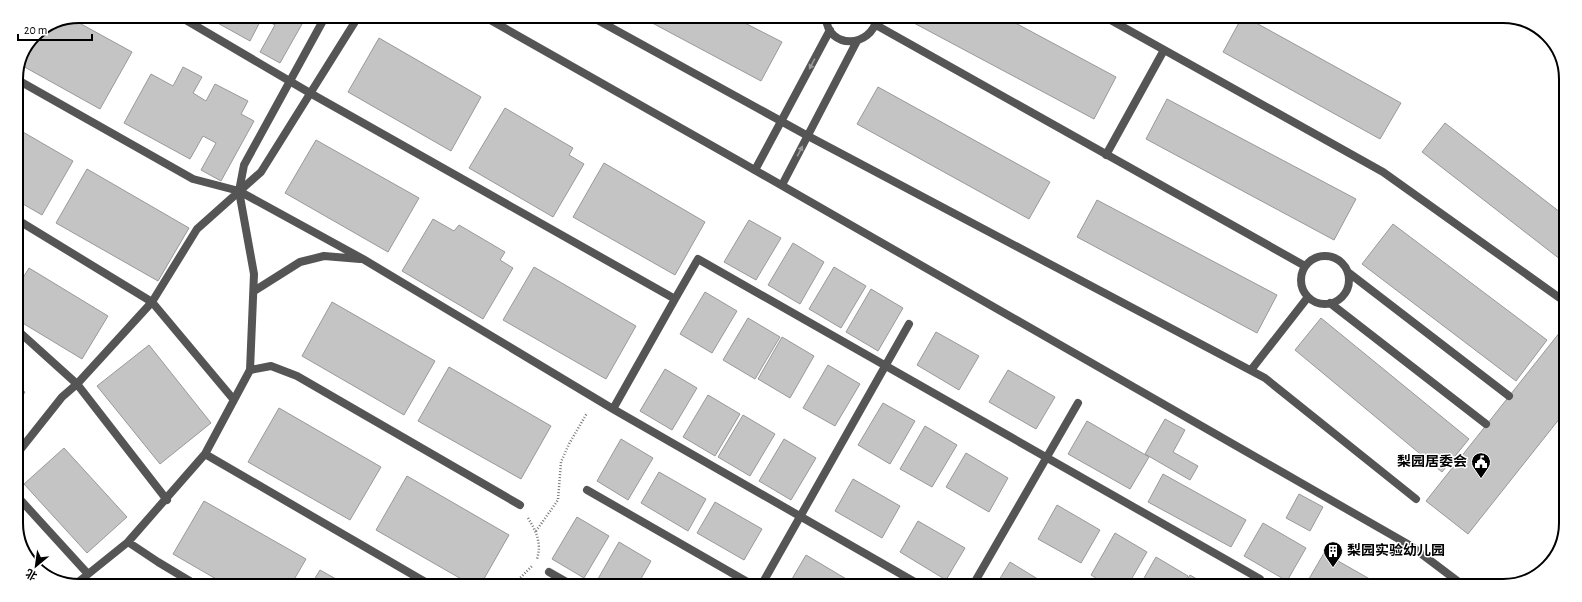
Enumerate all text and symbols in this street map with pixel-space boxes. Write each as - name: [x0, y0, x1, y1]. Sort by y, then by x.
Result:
- scale bar: [18, 16, 92, 42]
- text: 20 m: [24, 24, 47, 36]
- one-way arrow: [808, 58, 815, 70]
- one-way arrow: [797, 145, 803, 156]
- public building icon: 梨园居委会: [1470, 451, 1492, 479]
- place label: 梨园居委会: [1397, 454, 1467, 469]
- building icon: 梨园实验幼儿园: [1322, 540, 1344, 568]
- place label: 梨园实验幼儿园: [1347, 542, 1445, 558]
- north arrow: [16, 546, 56, 586]
- text: 北: [24, 567, 39, 582]

